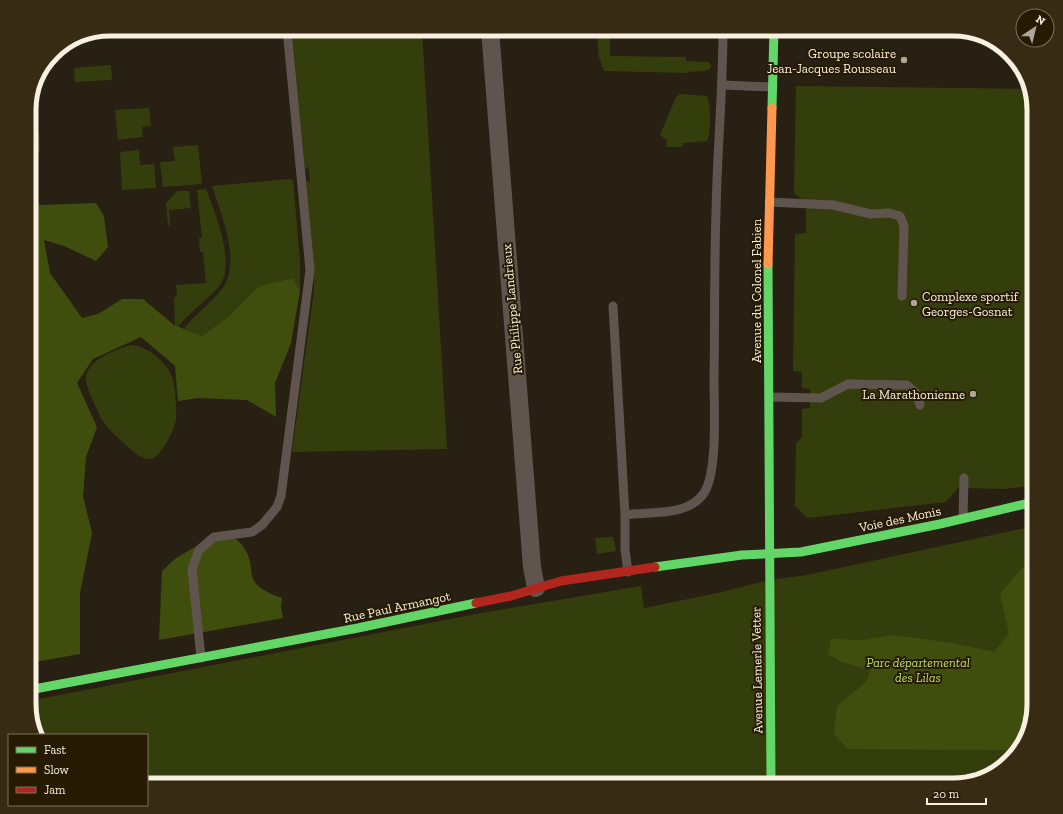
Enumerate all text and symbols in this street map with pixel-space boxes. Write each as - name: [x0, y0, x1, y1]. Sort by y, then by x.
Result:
- north arrow: [1015, 8, 1055, 48]
- text: N: [1033, 12, 1048, 28]
- place label: Groupe scolaire Jean-Jacques Rousseau: [767, 46, 897, 76]
- marker: Groupe scolaire Jean-Jacques Rousseau: [899, 55, 909, 65]
- street label: Avenue du Colonel Fabien: [749, 218, 764, 363]
- street label: Rue Philippe Landrieux: [499, 243, 525, 375]
- place label: Complexe sportif Georges-Gosnat: [922, 289, 1019, 319]
- marker: Complexe sportif Georges-Gosnat: [909, 298, 919, 308]
- place label: La Marathonienne: [862, 387, 965, 402]
- marker: La Marathonienne: [968, 389, 978, 399]
- street label: Voie des Monis: [857, 503, 943, 535]
- street label: Rue Paul Armangot: [342, 588, 452, 626]
- street label: Avenue Lemerle Vetter: [748, 606, 766, 734]
- park label: Parc départemental des Lilas: [866, 655, 970, 685]
- legend: [8, 734, 148, 806]
- text: Fast: [44, 743, 67, 757]
- text: Slow: [44, 763, 70, 777]
- scale bar: [927, 780, 986, 806]
- text: Jam: [44, 783, 66, 797]
- text: 20 m: [933, 787, 960, 801]

